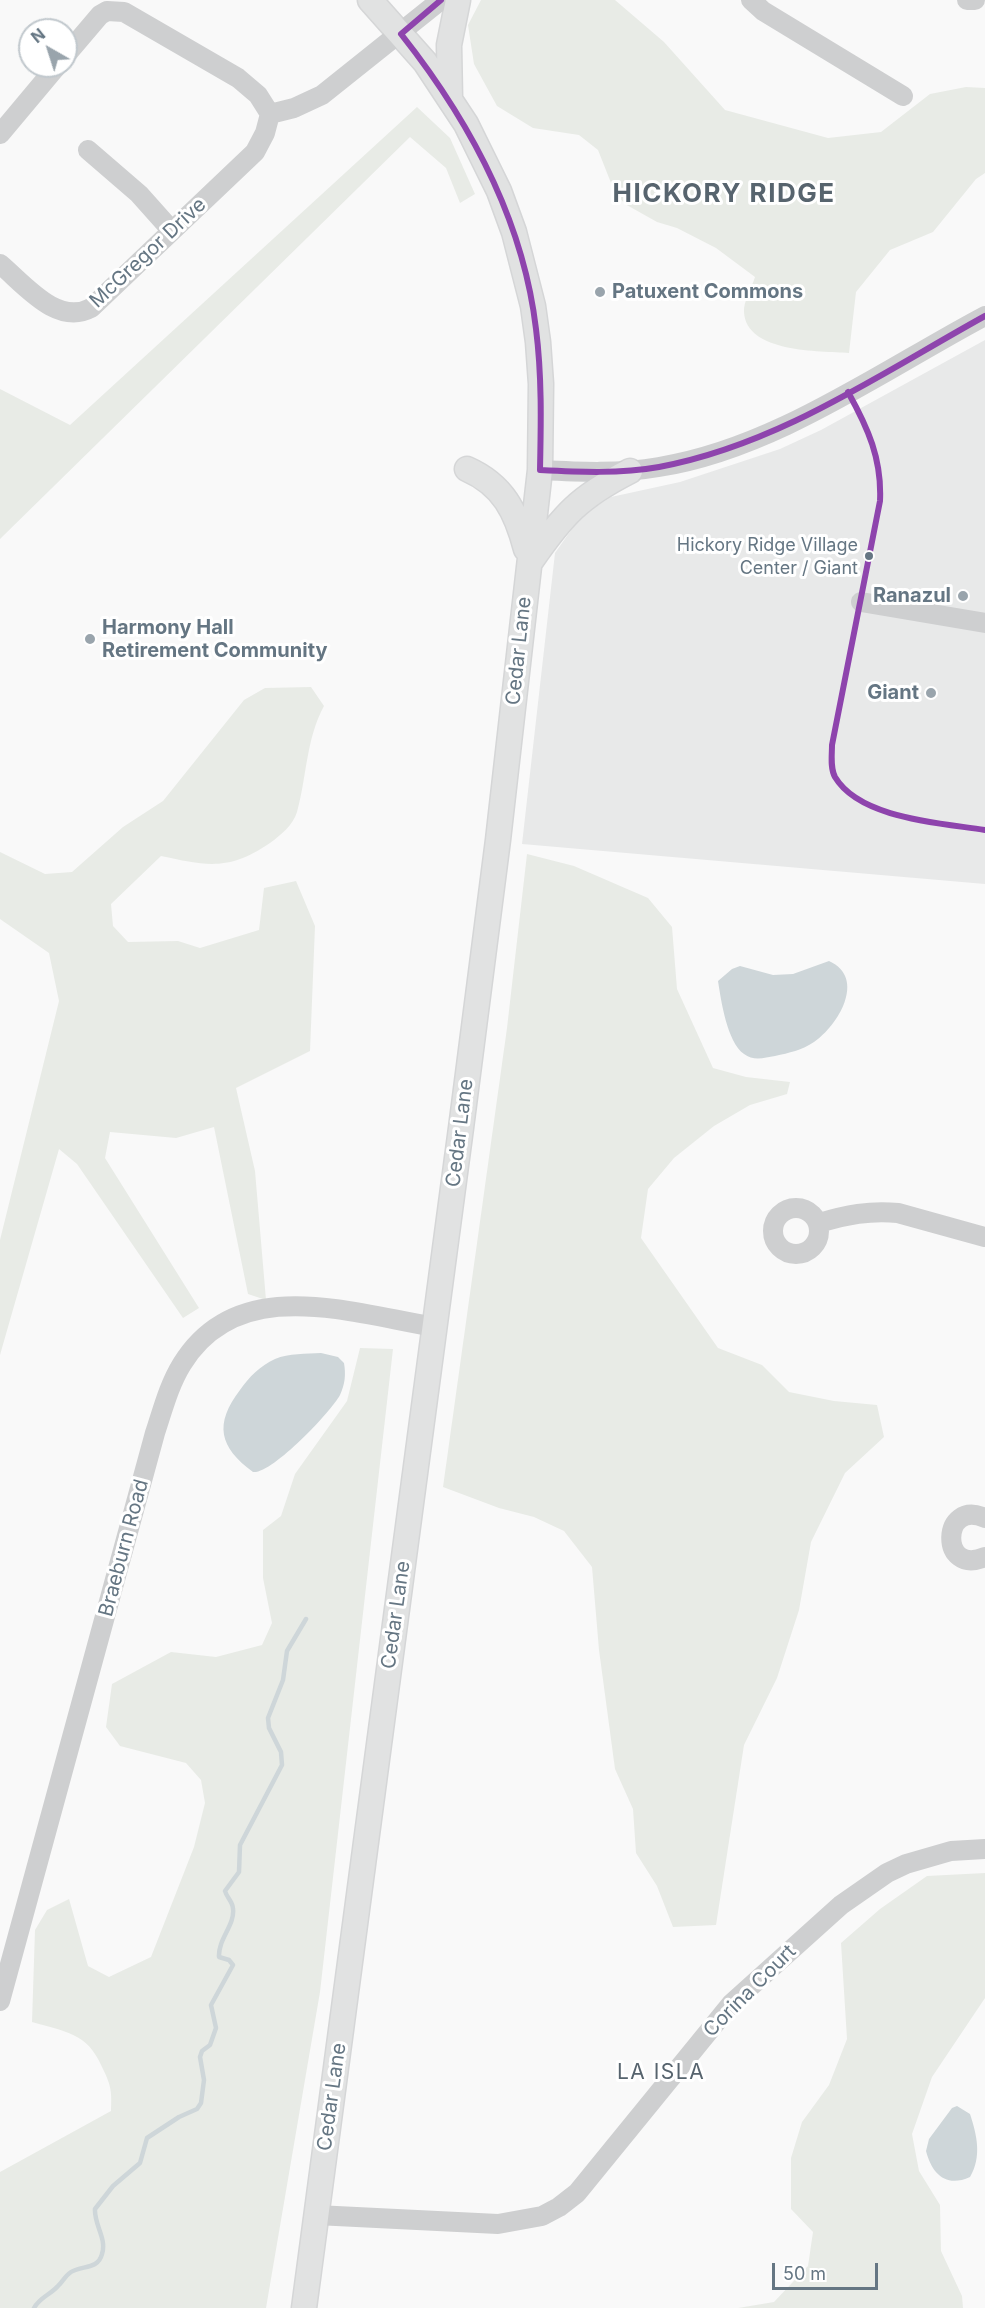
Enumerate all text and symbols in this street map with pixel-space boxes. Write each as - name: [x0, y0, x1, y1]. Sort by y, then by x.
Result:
- north arrow: [18, 18, 78, 78]
- text: N: [27, 24, 49, 47]
- district label: HICKORY RIDGE: [612, 178, 836, 210]
- street label: McGregor Drive: [85, 193, 211, 313]
- place label: Patuxent Commons: [612, 280, 803, 304]
- marker: Patuxent Commons: [593, 285, 607, 299]
- place label: Hickory Ridge Village Center / Giant: [677, 535, 858, 578]
- marker: Hickory Ridge Village Center / Giant: [863, 550, 875, 562]
- place label: Ranazul: [873, 584, 951, 608]
- marker: Ranazul: [956, 589, 970, 603]
- street label: Cedar Lane: [501, 596, 537, 706]
- place label: Harmony Hall Retirement Community: [102, 616, 327, 663]
- marker: Harmony Hall Retirement Community: [83, 632, 97, 646]
- place label: Giant: [867, 681, 919, 705]
- marker: Giant: [924, 686, 938, 700]
- street label: Cedar Lane: [441, 1077, 479, 1189]
- street label: Braeburn Road: [94, 1477, 154, 1619]
- street label: Cedar Lane: [377, 1559, 415, 1671]
- street label: Corina Court: [699, 1940, 801, 2042]
- street label: Cedar Lane: [313, 2041, 351, 2153]
- district label: LA ISLA: [617, 2060, 705, 2086]
- scale bar: [775, 2251, 882, 2289]
- text: 50 m: [783, 2263, 826, 2284]

